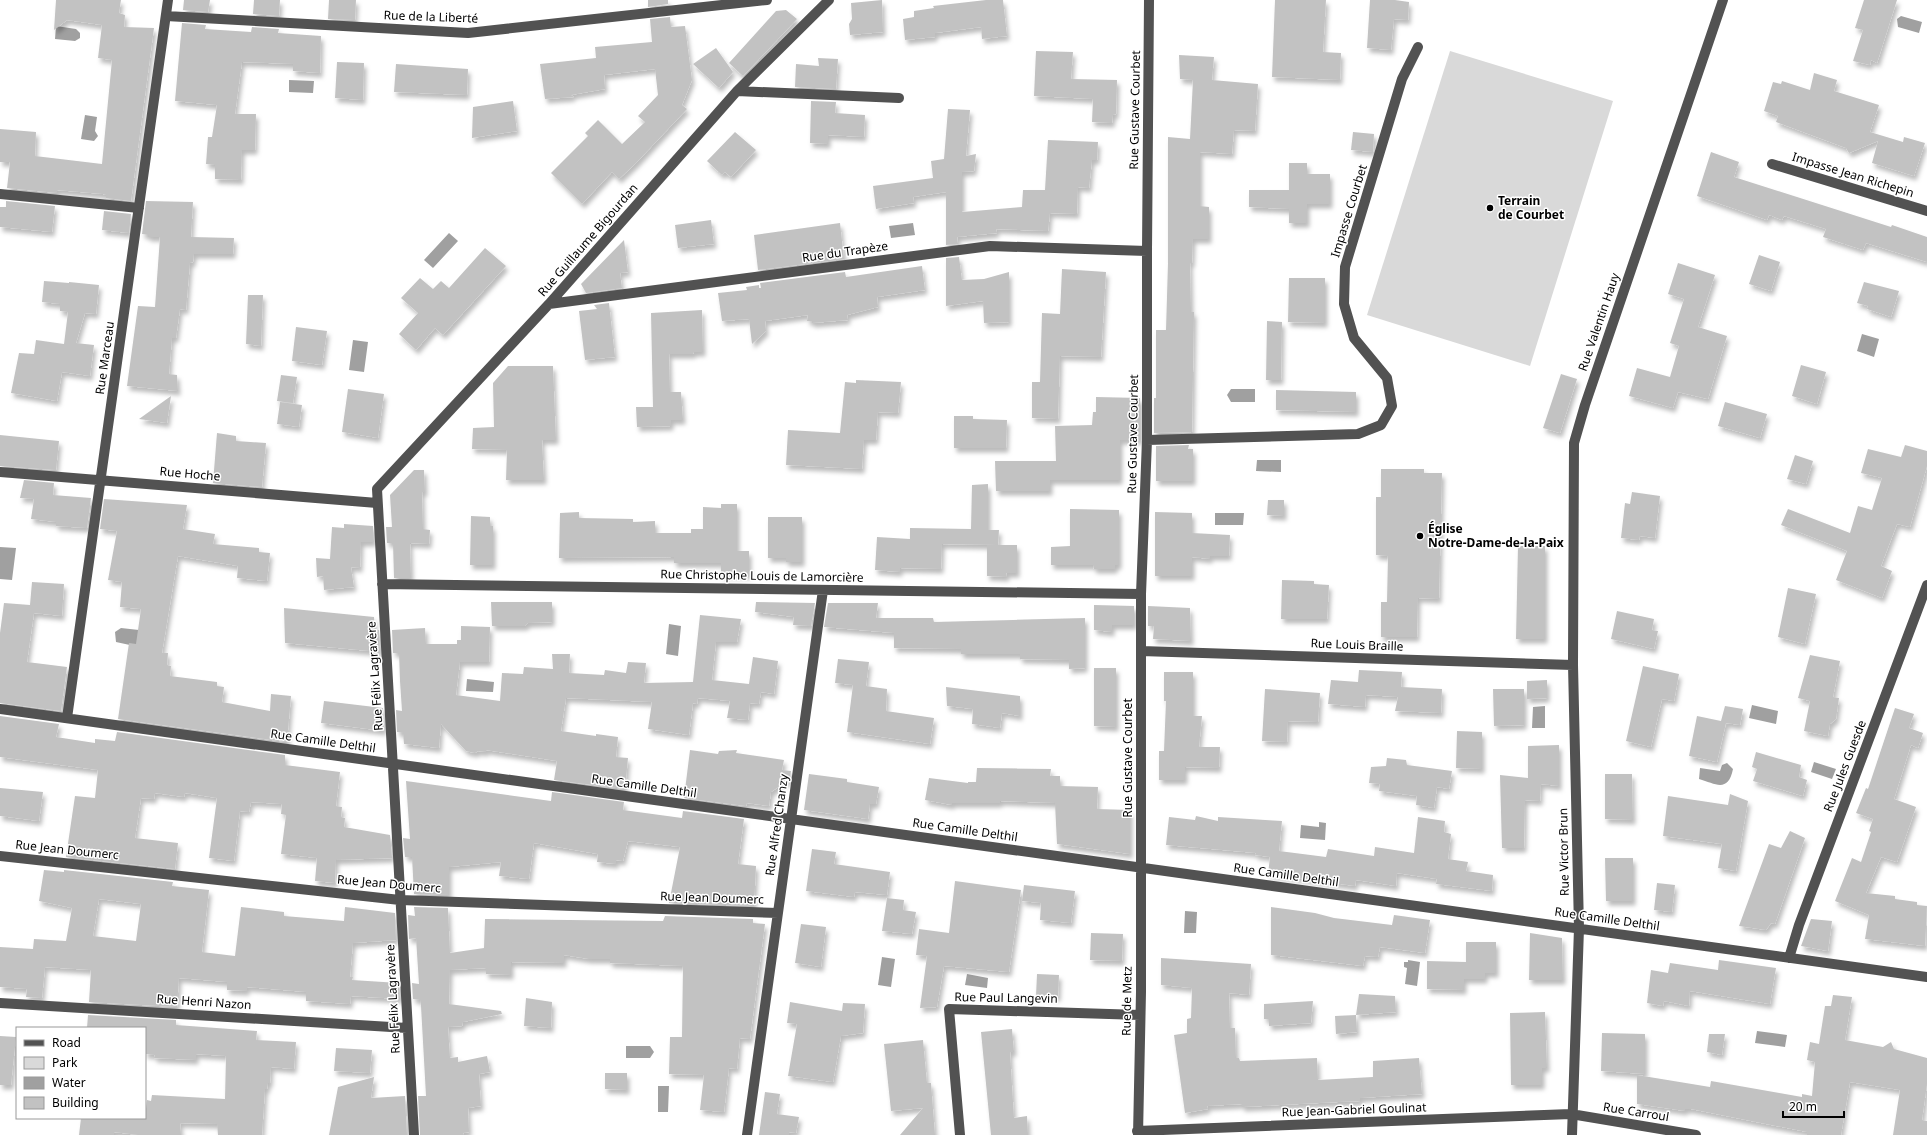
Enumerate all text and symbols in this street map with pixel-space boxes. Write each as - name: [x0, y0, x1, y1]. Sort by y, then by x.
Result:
- street label: Rue de la Liberté: [383, 6, 479, 27]
- street label: Rue Gustave Courbet: [1125, 49, 1144, 170]
- street label: Impasse Jean Richepin: [1790, 148, 1916, 201]
- street label: Impasse Courbet: [1326, 162, 1371, 259]
- street label: Rue Guillaume Bigourdan: [534, 180, 641, 300]
- place label: Terrain de Courbet: [1498, 192, 1564, 223]
- marker: Terrain de Courbet: [1485, 203, 1495, 213]
- street label: Rue du Trapèze: [801, 237, 889, 266]
- street label: Rue Valentin Hauy: [1574, 270, 1624, 373]
- street label: Rue Marceau: [91, 320, 118, 396]
- street label: Rue Gustave Courbet: [1123, 373, 1142, 494]
- street label: Rue Hoche: [159, 462, 221, 485]
- place label: Église Notre-Dame-de-la-Paix: [1428, 520, 1564, 551]
- marker: Église Notre-Dame-de-la-Paix: [1415, 531, 1425, 541]
- street label: Rue Christophe Louis de Lamorcière: [660, 565, 864, 586]
- street label: Rue Félix Lagravère: [362, 621, 387, 731]
- street label: Rue Louis Braille: [1310, 634, 1404, 655]
- street label: Rue Gustave Courbet: [1119, 698, 1136, 818]
- street label: Rue Jules Guesde: [1819, 717, 1870, 814]
- street label: Rue Camille Delthil: [269, 725, 377, 756]
- street label: Rue Camille Delthil: [590, 770, 698, 801]
- street label: Rue Alfred Chanzy: [761, 772, 792, 877]
- street label: Rue Victor Brun: [1554, 808, 1573, 896]
- street label: Rue Camille Delthil: [911, 814, 1019, 845]
- street label: Rue Jean Doumerc: [14, 836, 120, 863]
- street label: Rue Camille Delthil: [1232, 859, 1340, 890]
- street label: Rue Jean Doumerc: [337, 871, 442, 897]
- street label: Rue Jean Doumerc: [660, 887, 765, 908]
- street label: Rue Camille Delthil: [1553, 903, 1661, 934]
- street label: Rue Félix Lagravère: [381, 944, 404, 1054]
- street label: Rue de Metz: [1117, 966, 1136, 1036]
- street label: Rue Paul Langevin: [954, 988, 1058, 1007]
- street label: Rue Henri Nazon: [156, 990, 252, 1013]
- legend: [16, 1027, 146, 1119]
- text: Road: [52, 1034, 81, 1051]
- text: Park: [52, 1054, 78, 1071]
- text: Water: [52, 1074, 86, 1091]
- scale bar: [1783, 1093, 1844, 1119]
- text: Building: [52, 1094, 99, 1111]
- street label: Rue Jean-Gabriel Goulinat: [1281, 1098, 1427, 1121]
- street label: Rue Carroul: [1602, 1098, 1670, 1125]
- text: 20 m: [1789, 1098, 1817, 1115]

